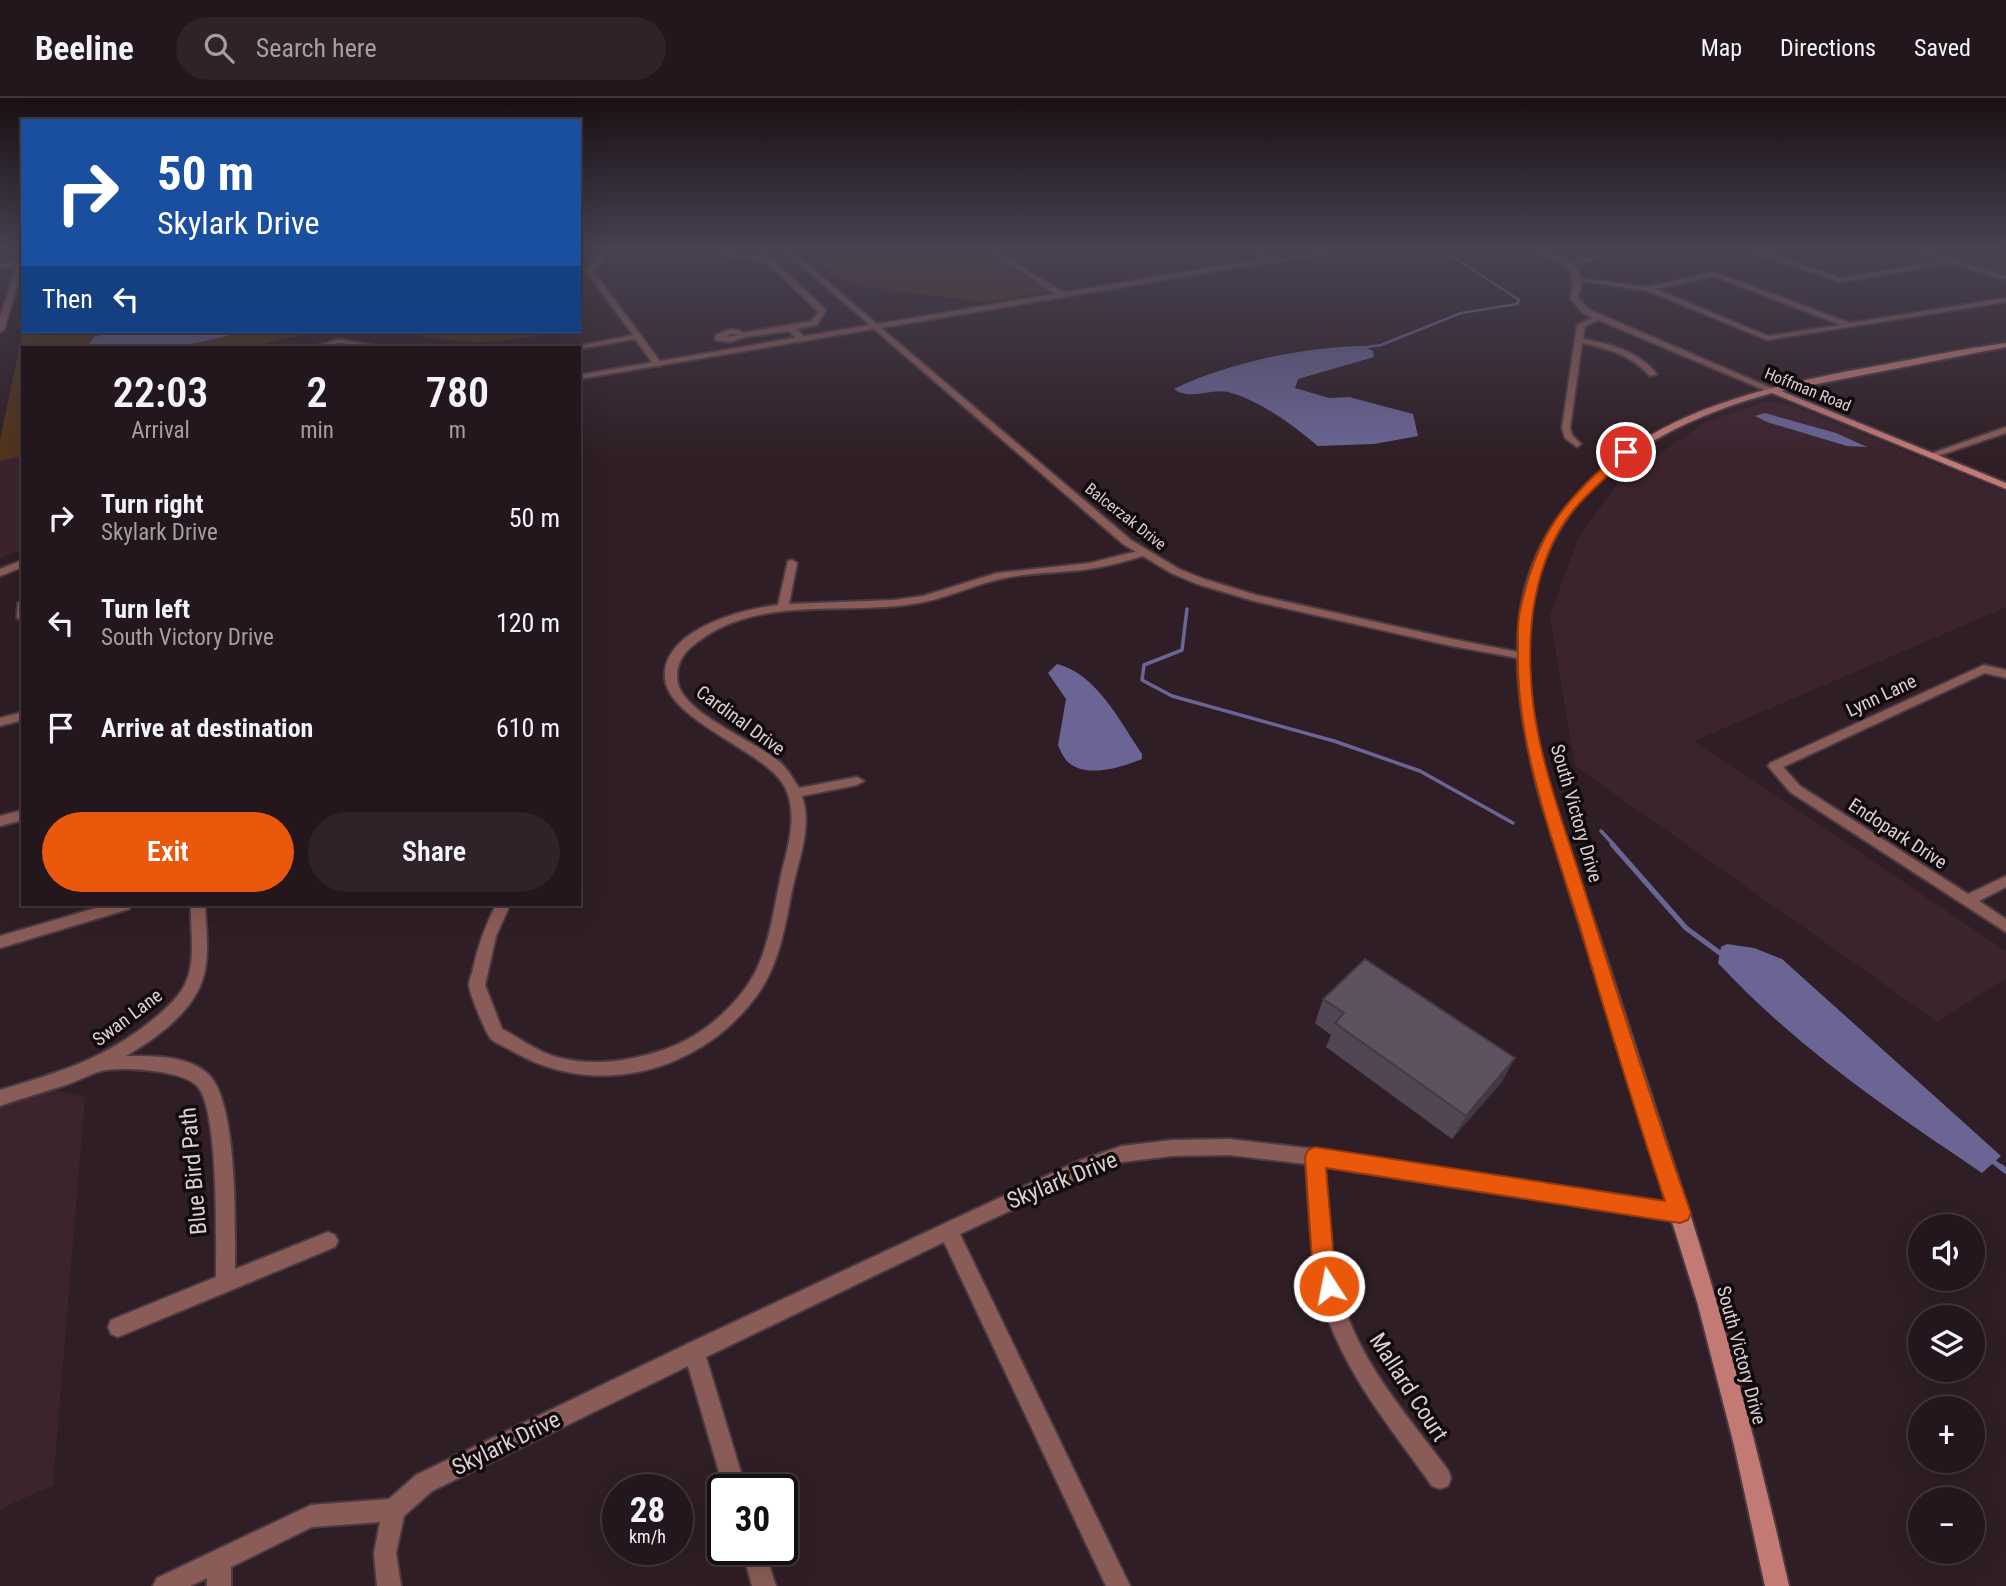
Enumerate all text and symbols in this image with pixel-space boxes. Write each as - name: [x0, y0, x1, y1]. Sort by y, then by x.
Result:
- search box: [176, 17, 666, 80]
- text: Beeline: [35, 29, 134, 68]
- icon: search: [200, 29, 238, 67]
- text: Search here: [256, 33, 377, 63]
- text: Map: [1701, 34, 1742, 62]
- text: Directions: [1780, 34, 1876, 62]
- text: Saved: [1914, 34, 1971, 62]
- text: 50 m: [157, 145, 254, 202]
- icon: right: [42, 147, 133, 238]
- text: Skylark Drive: [157, 204, 319, 242]
- icon: left: [107, 280, 145, 318]
- text: Then: [42, 284, 93, 314]
- street label: Hoffman Road: [1762, 364, 1854, 415]
- text: 22:03: [113, 368, 208, 417]
- text: 2: [307, 368, 328, 417]
- text: 780: [426, 368, 489, 417]
- text: Arrival: [131, 417, 190, 444]
- text: min: [300, 417, 334, 444]
- text: m: [449, 417, 466, 444]
- pin: [1596, 422, 1656, 482]
- icon: arrive: [1607, 433, 1645, 471]
- street label: Balcerzak Drive: [1081, 479, 1170, 554]
- text: Turn right: [101, 489, 203, 519]
- icon: right: [42, 499, 80, 537]
- text: 50 m: [509, 503, 560, 533]
- text: Skylark Drive: [101, 519, 218, 546]
- text: Turn left: [101, 594, 190, 624]
- icon: left: [42, 604, 80, 642]
- text: 120 m: [496, 608, 560, 638]
- text: South Victory Drive: [101, 624, 274, 651]
- street label: Lynn Lane: [1842, 669, 1920, 722]
- street label: Cardinal Drive: [692, 680, 790, 760]
- icon: arrive: [42, 709, 80, 747]
- text: Arrive at destination: [101, 713, 313, 743]
- text: 610 m: [496, 713, 560, 743]
- street label: South Victory Drive: [1546, 741, 1607, 885]
- street label: Endopark Drive: [1844, 793, 1951, 874]
- button: Exit: [42, 812, 294, 892]
- button: Share: [308, 812, 560, 892]
- street label: Swan Lane: [88, 984, 167, 1051]
- street label: Blue Bird Path: [174, 1106, 213, 1236]
- street label: Skylark Drive: [1003, 1146, 1121, 1215]
- map controls: [1908, 1214, 1985, 1564]
- button: sound: [1908, 1214, 1985, 1291]
- position arrow: [1292, 1249, 1366, 1323]
- street label: South Victory Drive: [1712, 1283, 1771, 1427]
- button: layers: [1908, 1305, 1985, 1382]
- street label: Mallard Court: [1364, 1328, 1454, 1446]
- button: +: [1908, 1396, 1985, 1473]
- street label: Skylark Drive: [448, 1406, 565, 1481]
- speed limit sign: 30: [707, 1474, 798, 1565]
- button: −: [1908, 1487, 1985, 1564]
- text: 28: [630, 1490, 665, 1531]
- text: km/h: [629, 1526, 666, 1547]

